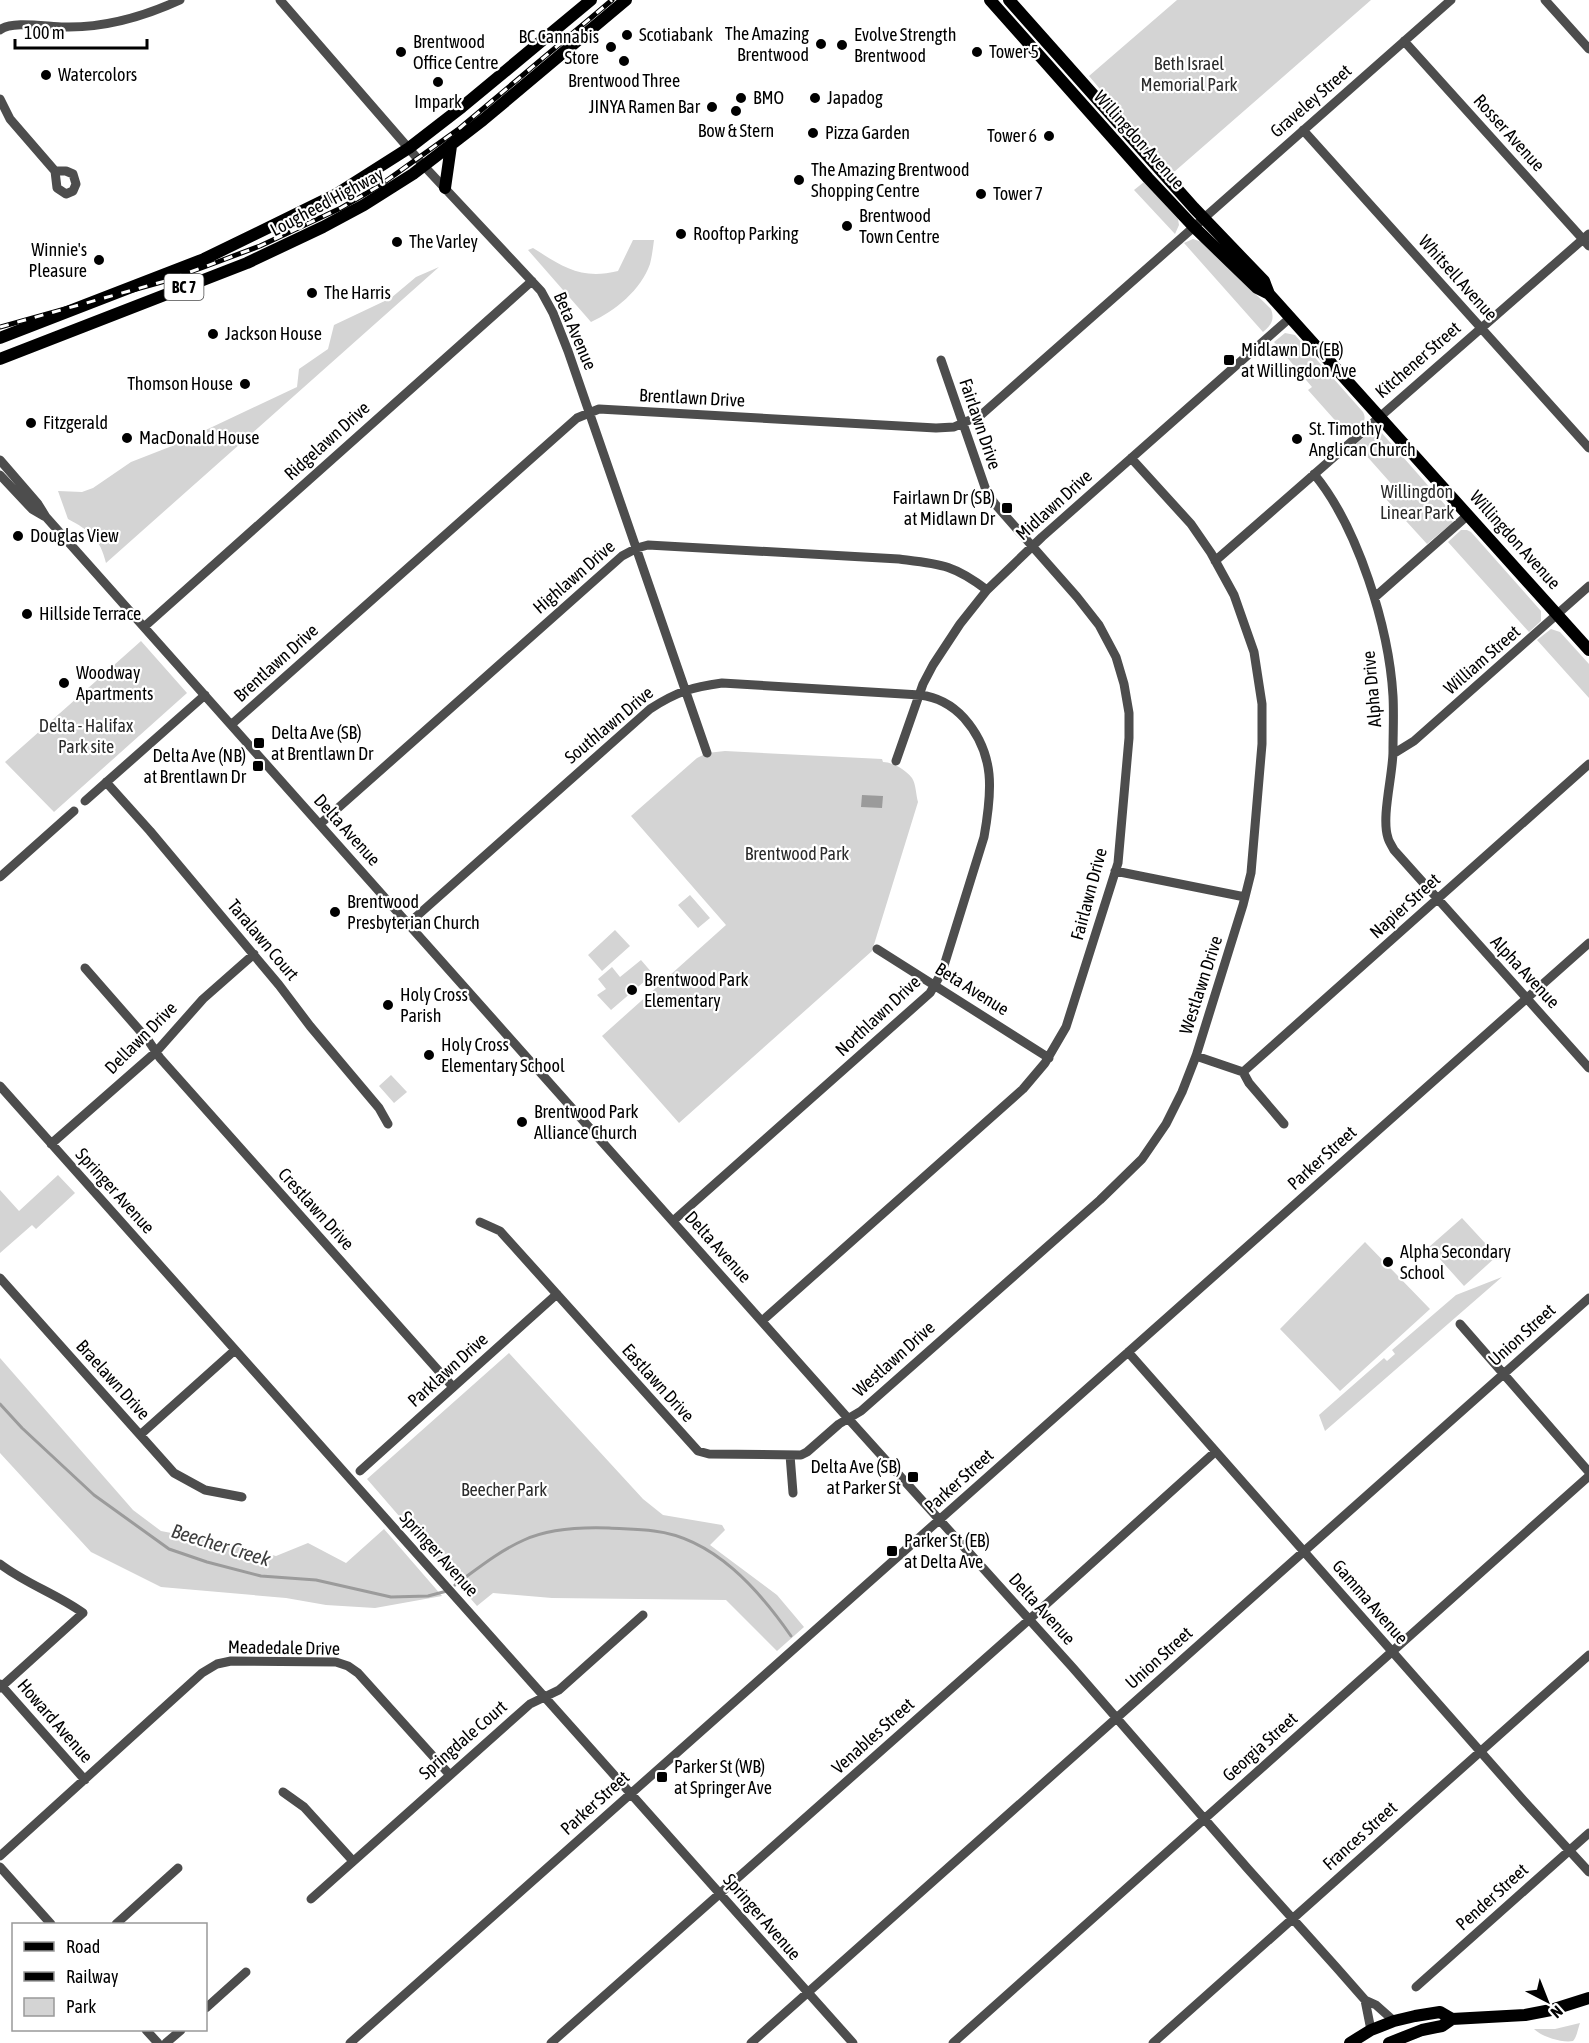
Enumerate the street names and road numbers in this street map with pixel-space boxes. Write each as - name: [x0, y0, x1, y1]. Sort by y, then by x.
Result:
- street label: Graveley Street: [1266, 60, 1355, 141]
- street label: Willingdon Avenue: [1090, 86, 1189, 193]
- street label: Rosser Avenue: [1469, 90, 1549, 175]
- street label: Lougheed Highway: [267, 163, 387, 240]
- street label: Whitsell Avenue: [1415, 231, 1502, 325]
- road number: BC 7: [164, 274, 204, 300]
- street label: Beta Avenue: [550, 289, 601, 373]
- street label: Kitchener Street: [1371, 317, 1464, 402]
- street label: Fairlawn Drive: [955, 376, 1006, 472]
- street label: Brentlawn Drive: [639, 384, 745, 411]
- street label: Ridgelawn Drive: [280, 397, 374, 484]
- street label: Midlawn Drive: [1011, 465, 1096, 544]
- street label: Willingdon Avenue: [1466, 486, 1565, 593]
- street label: Highlawn Drive: [529, 536, 619, 618]
- street label: Brentlawn Drive: [229, 619, 322, 706]
- street label: William Street: [1439, 621, 1524, 698]
- street label: Alpha Drive: [1358, 650, 1385, 728]
- street label: Southlawn Drive: [560, 682, 657, 768]
- street label: Delta Avenue: [310, 790, 385, 870]
- street label: Fairlawn Drive: [1066, 845, 1111, 942]
- street label: Napier Street: [1365, 869, 1444, 943]
- street label: Taralawn Court: [224, 895, 303, 984]
- street label: Alpha Avenue: [1486, 931, 1564, 1012]
- street label: Westlawn Drive: [1175, 933, 1226, 1037]
- street label: Beta Avenue: [932, 958, 1013, 1019]
- street label: Northlawn Drive: [831, 971, 924, 1060]
- street label: Dellawn Drive: [100, 997, 181, 1078]
- street label: Parker Street: [1283, 1121, 1360, 1194]
- street label: Springer Avenue: [72, 1144, 159, 1238]
- street label: Crestlawn Drive: [274, 1163, 359, 1254]
- street label: Delta Avenue: [681, 1207, 756, 1287]
- street label: Union Street: [1484, 1299, 1559, 1370]
- street label: Westlawn Drive: [849, 1317, 939, 1401]
- street label: Parklawn Drive: [403, 1328, 492, 1411]
- street label: Braelawn Drive: [72, 1335, 155, 1424]
- street label: Eastlawn Drive: [618, 1339, 699, 1426]
- street label: Parker Street: [920, 1444, 997, 1517]
- street label: Springer Avenue: [396, 1507, 483, 1601]
- street label: Gamma Avenue: [1328, 1555, 1413, 1648]
- street label: Delta Avenue: [1005, 1569, 1080, 1649]
- street label: Union Street: [1121, 1622, 1196, 1693]
- street label: Meadedale Drive: [228, 1636, 340, 1659]
- street label: Howard Avenue: [13, 1675, 97, 1767]
- street label: Venables Street: [827, 1693, 918, 1778]
- street label: Springdale Court: [415, 1696, 511, 1783]
- street label: Georgia Street: [1218, 1708, 1301, 1786]
- street label: Parker Street: [556, 1766, 633, 1839]
- street label: Frances Street: [1318, 1797, 1401, 1874]
- street label: Pender Street: [1451, 1859, 1532, 1934]
- street label: Springer Avenue: [719, 1869, 806, 1964]

